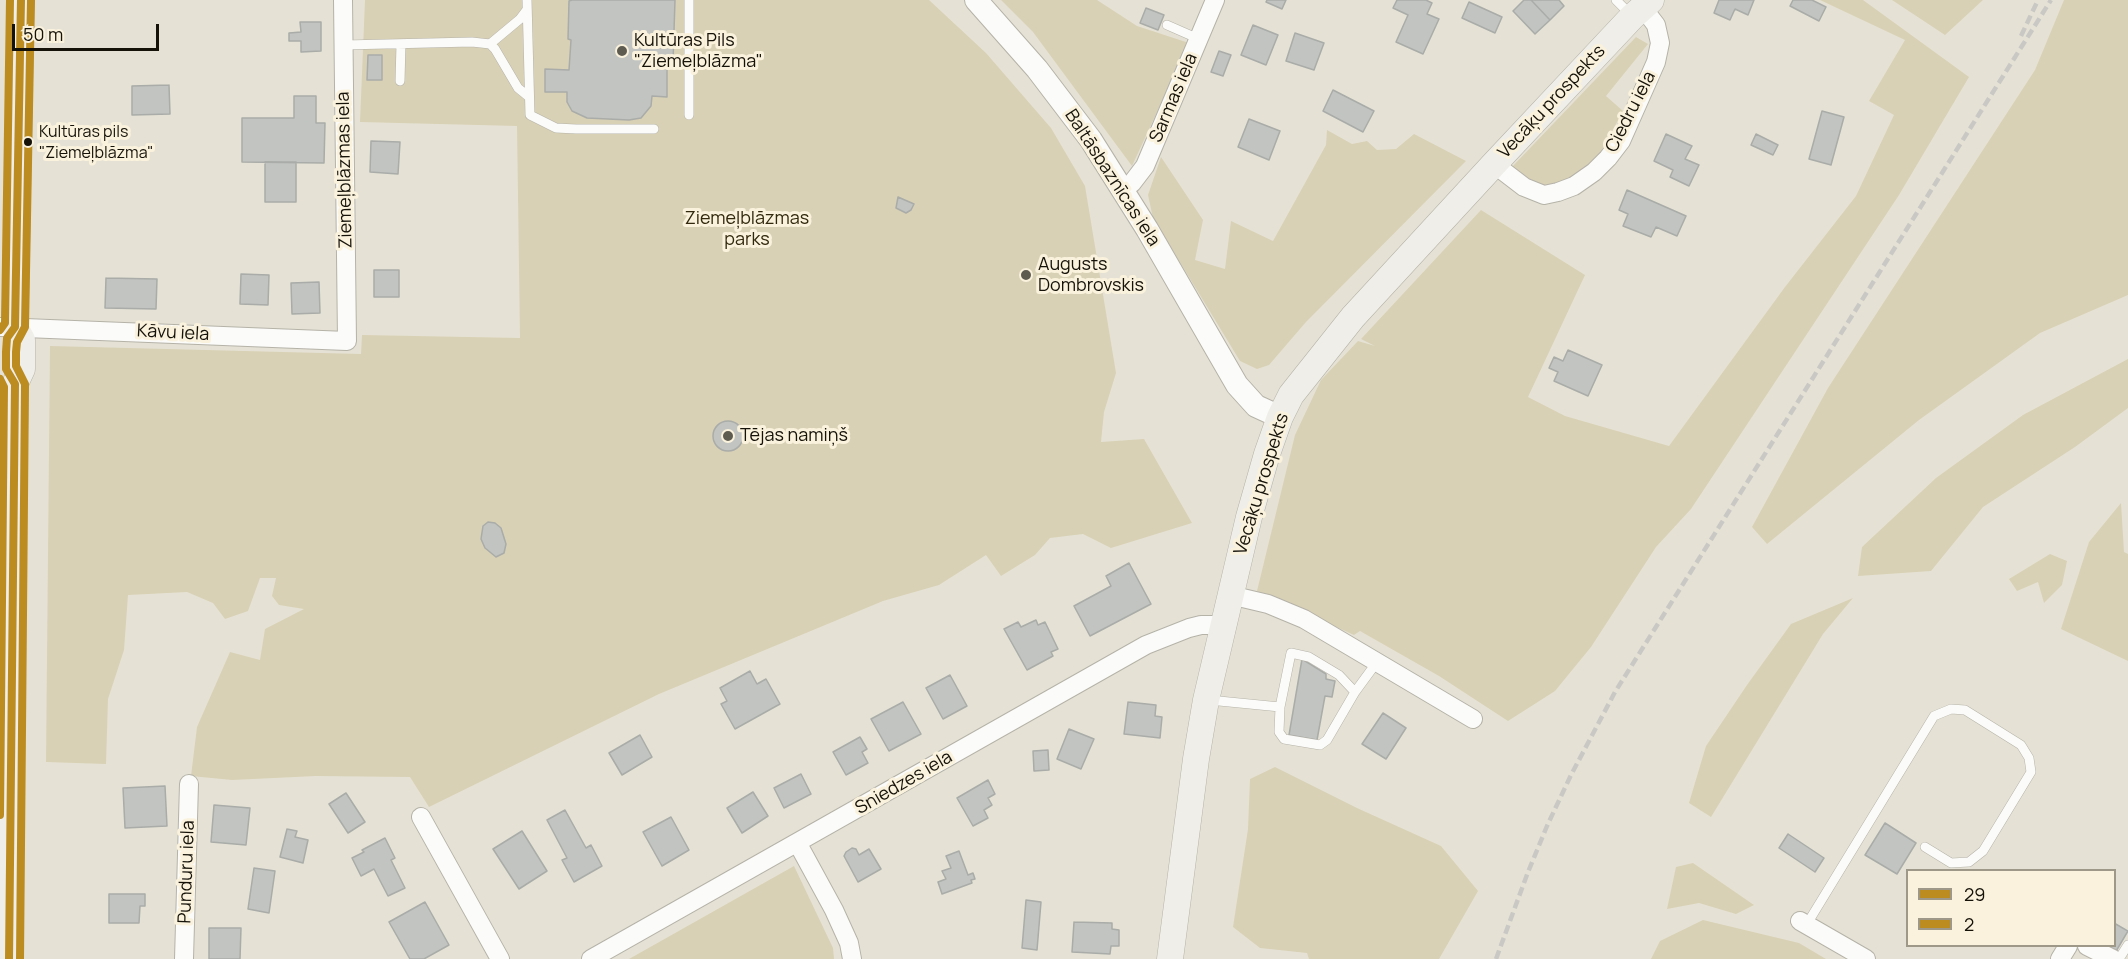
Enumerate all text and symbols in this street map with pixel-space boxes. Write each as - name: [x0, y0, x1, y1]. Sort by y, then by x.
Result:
- scale bar: [15, 12, 162, 50]
- text: 50 m: [23, 22, 63, 46]
- place label: Kultūras Pils "Ziemeļblāzma": [634, 30, 763, 72]
- street label: Vecāķu prospekts: [1494, 41, 1610, 163]
- marker: Kultūras Pils "Ziemeļblāzma": [615, 44, 629, 58]
- street label: Sarmas iela: [1146, 50, 1202, 146]
- street label: Ciedru iela: [1601, 68, 1661, 156]
- street label: Ziemeļblāzmas iela: [333, 91, 357, 249]
- street label: Baltāsbaznīcas iela: [1060, 106, 1164, 250]
- place label: Kultūras pils "Ziemeļblāzma": [39, 123, 154, 161]
- marker: Kultūras pils "Ziemeļblāzma": [22, 136, 34, 148]
- park label: Ziemeļblāzmas parks: [685, 208, 809, 250]
- place label: Augusts Dombrovskis: [1038, 254, 1144, 296]
- marker: Augusts Dombrovskis: [1019, 268, 1033, 282]
- street label: Kāvu iela: [136, 320, 210, 346]
- street label: Vecāķu prospekts: [1230, 410, 1294, 558]
- place label: Tējas namiņš: [740, 425, 848, 447]
- marker: Tējas namiņš: [721, 429, 735, 443]
- street label: Sniedzes iela: [852, 747, 956, 819]
- street label: Punduru iela: [174, 820, 200, 924]
- legend: [1906, 869, 2116, 947]
- text: 29: [1964, 882, 1985, 906]
- text: 2: [1964, 912, 1974, 936]

